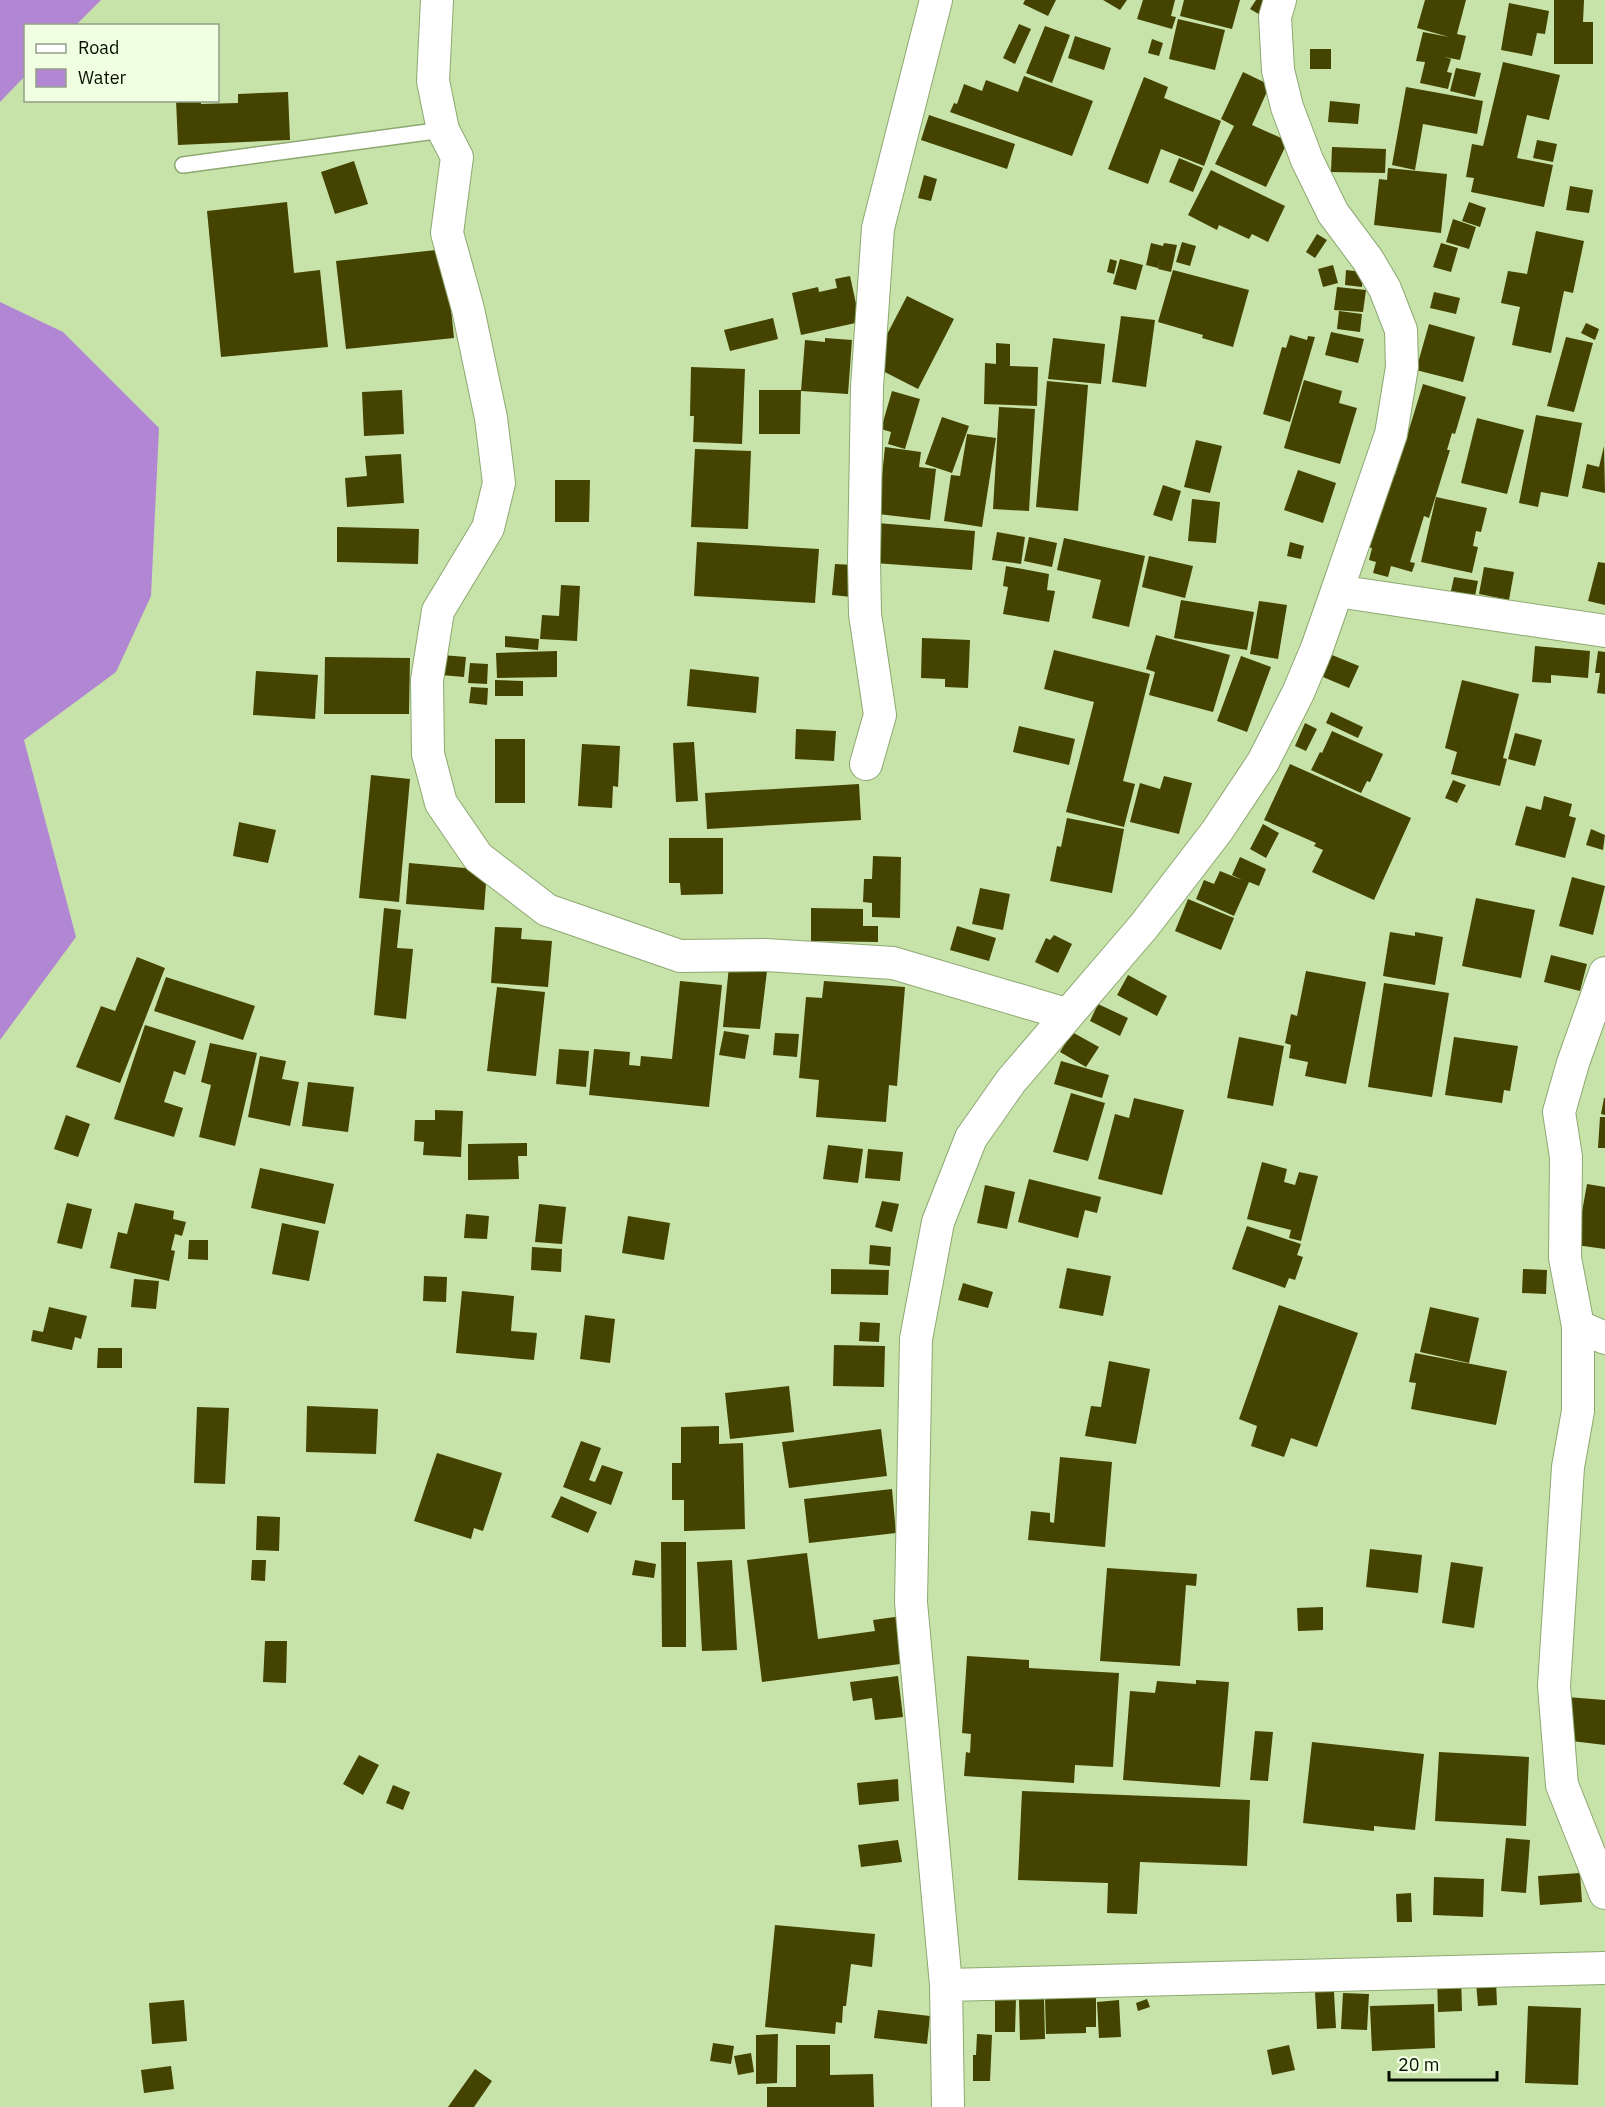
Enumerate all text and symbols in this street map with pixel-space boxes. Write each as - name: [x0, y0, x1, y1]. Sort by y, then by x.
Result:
- legend: [24, 24, 219, 102]
- text: Road: [78, 36, 119, 59]
- text: Water: [78, 66, 127, 89]
- scale bar: [1389, 2044, 1497, 2082]
- text: 20 m: [1398, 2053, 1440, 2076]

